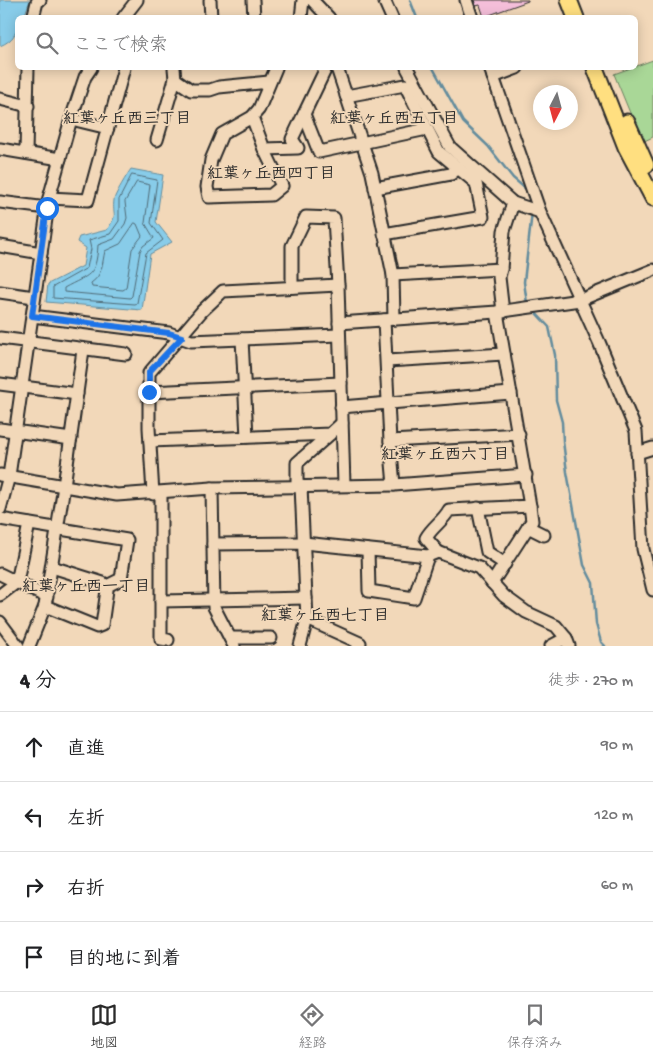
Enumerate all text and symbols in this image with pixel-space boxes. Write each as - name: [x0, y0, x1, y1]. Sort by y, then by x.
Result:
- search box: [15, 15, 638, 70]
- icon: search: [33, 29, 61, 57]
- text: ここで検索: [73, 35, 168, 58]
- north arrow: [533, 85, 578, 130]
- district label: 紅葉ヶ丘西三丁目: [63, 109, 191, 130]
- district label: 紅葉ヶ丘西五丁目: [330, 109, 458, 130]
- district label: 紅葉ヶ丘西四丁目: [207, 164, 335, 185]
- route start: [36, 197, 59, 220]
- route end: [138, 381, 161, 404]
- district label: 紅葉ヶ丘西六丁目: [381, 445, 509, 466]
- district label: 紅葉ヶ丘西一丁目: [22, 577, 150, 598]
- district label: 紅葉ヶ丘西七丁目: [261, 606, 389, 627]
- text: 4 分: [20, 670, 56, 695]
- text: 徒歩 · 270 m: [548, 673, 633, 692]
- icon: ahead: [20, 733, 48, 761]
- text: 90 m: [601, 737, 633, 756]
- text: 直進: [67, 739, 105, 762]
- icon: left: [20, 803, 48, 831]
- text: 120 m: [594, 807, 633, 826]
- text: 左折: [67, 809, 105, 832]
- icon: right: [20, 873, 48, 901]
- text: 60 m: [601, 877, 633, 896]
- text: 右折: [67, 879, 105, 902]
- icon: arrive: [20, 943, 48, 971]
- text: 目的地に到着: [67, 949, 181, 972]
- tab: 地図: [90, 1001, 118, 1053]
- tab: 経路: [298, 1001, 326, 1053]
- tab: 保存済み: [507, 1001, 563, 1053]

